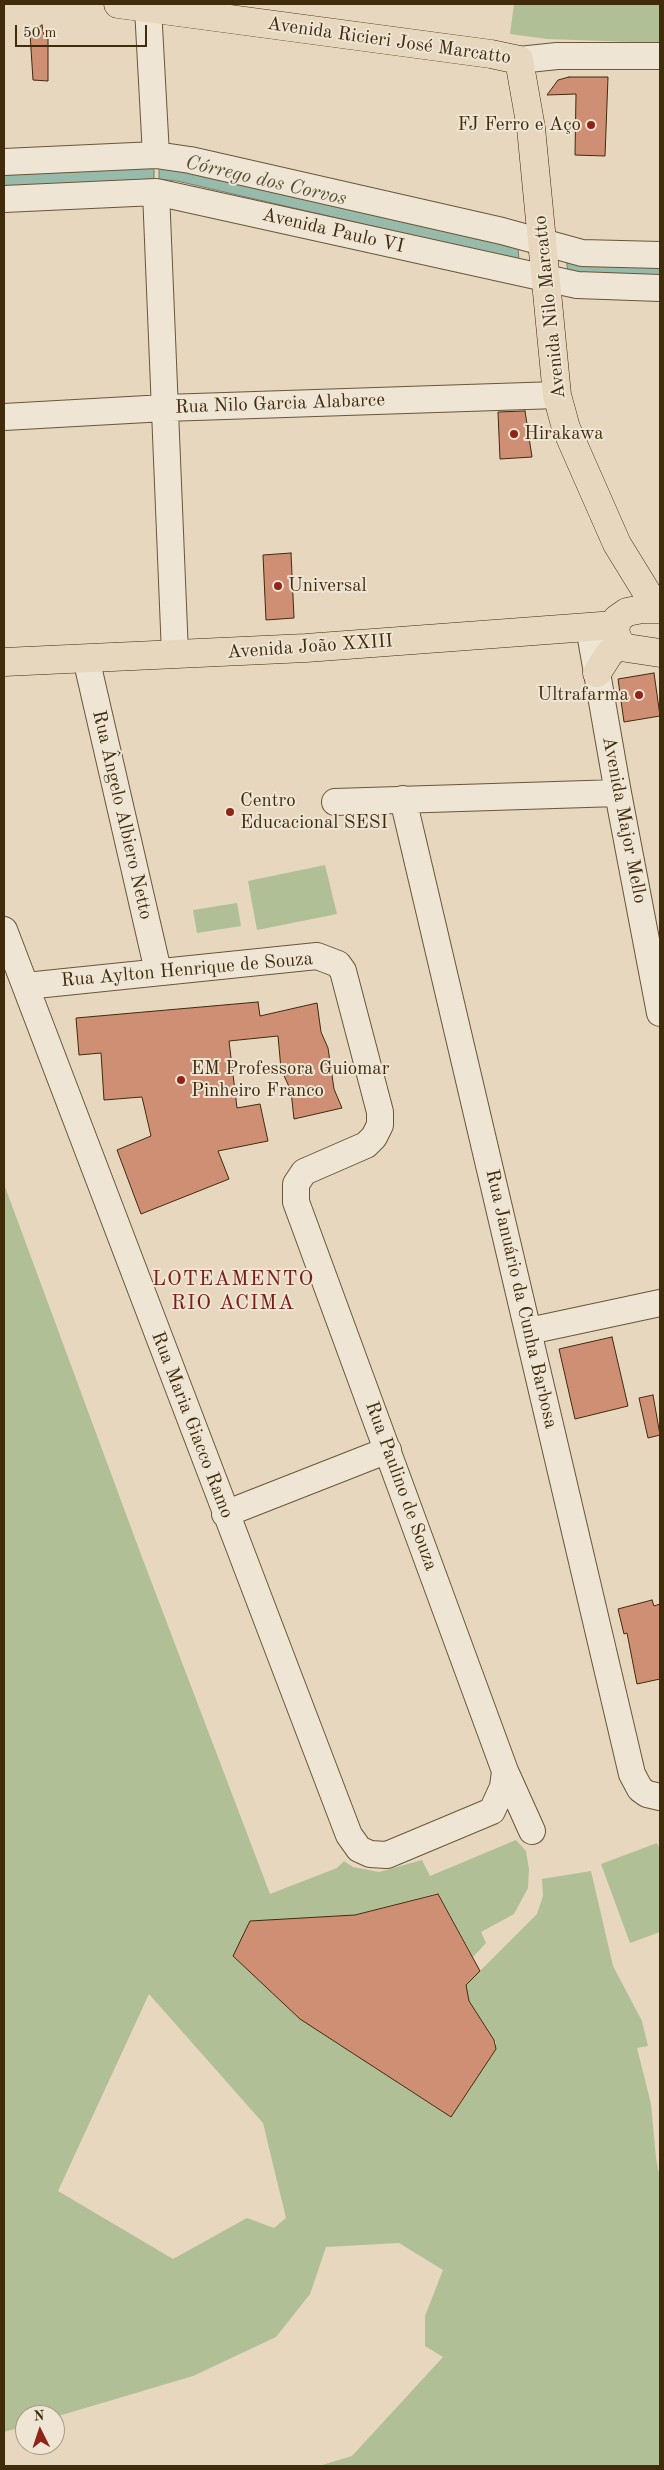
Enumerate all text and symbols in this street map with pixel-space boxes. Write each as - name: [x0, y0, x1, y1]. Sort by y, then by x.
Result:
- street label: Avenida Ricieri José Marcatto: [266, 13, 512, 69]
- scale bar: [18, 15, 150, 47]
- text: 50 m: [23, 26, 57, 41]
- place label: FJ Ferro e Aço: [457, 114, 581, 136]
- marker: FJ Ferro e Aço: [585, 119, 597, 131]
- water label: Córrego dos Corvos: [183, 151, 349, 211]
- street label: Avenida Paulo VI: [260, 204, 406, 258]
- street label: Avenida Nilo Marcatto: [529, 214, 571, 400]
- street label: Rua Nilo Garcia Alabarce: [175, 389, 385, 419]
- place label: Hirakawa: [524, 423, 604, 445]
- marker: Hirakawa: [508, 428, 520, 440]
- place label: Universal: [288, 575, 367, 597]
- marker: Universal: [272, 580, 284, 592]
- street label: Avenida João XXIII: [226, 630, 394, 664]
- place label: Ultrafarma: [537, 684, 629, 706]
- marker: Ultrafarma: [633, 689, 645, 701]
- street label: Rua Ângelo Albiero Netto: [87, 708, 157, 922]
- street label: Avenida Major Mello: [597, 735, 651, 905]
- place label: Centro Educacional SESI: [240, 790, 388, 834]
- marker: Centro Educacional SESI: [224, 806, 236, 818]
- street label: Rua Aylton Henrique de Souza: [60, 948, 314, 992]
- place label: EM Professora Guiomar Pinheiro Franco: [191, 1058, 390, 1102]
- marker: EM Professora Guiomar Pinheiro Franco: [175, 1074, 187, 1086]
- street label: Rua Januário da Cunha Barbosa: [480, 1167, 562, 1431]
- district label: LOTEAMENTO RIO ACIMA: [151, 1266, 315, 1316]
- street label: Rua Maria Giacco Ramo: [146, 1328, 238, 1522]
- street label: Rua Paulino de Souza: [360, 1398, 442, 1574]
- north arrow: [15, 2405, 65, 2455]
- text: N: [33, 2409, 45, 2423]

